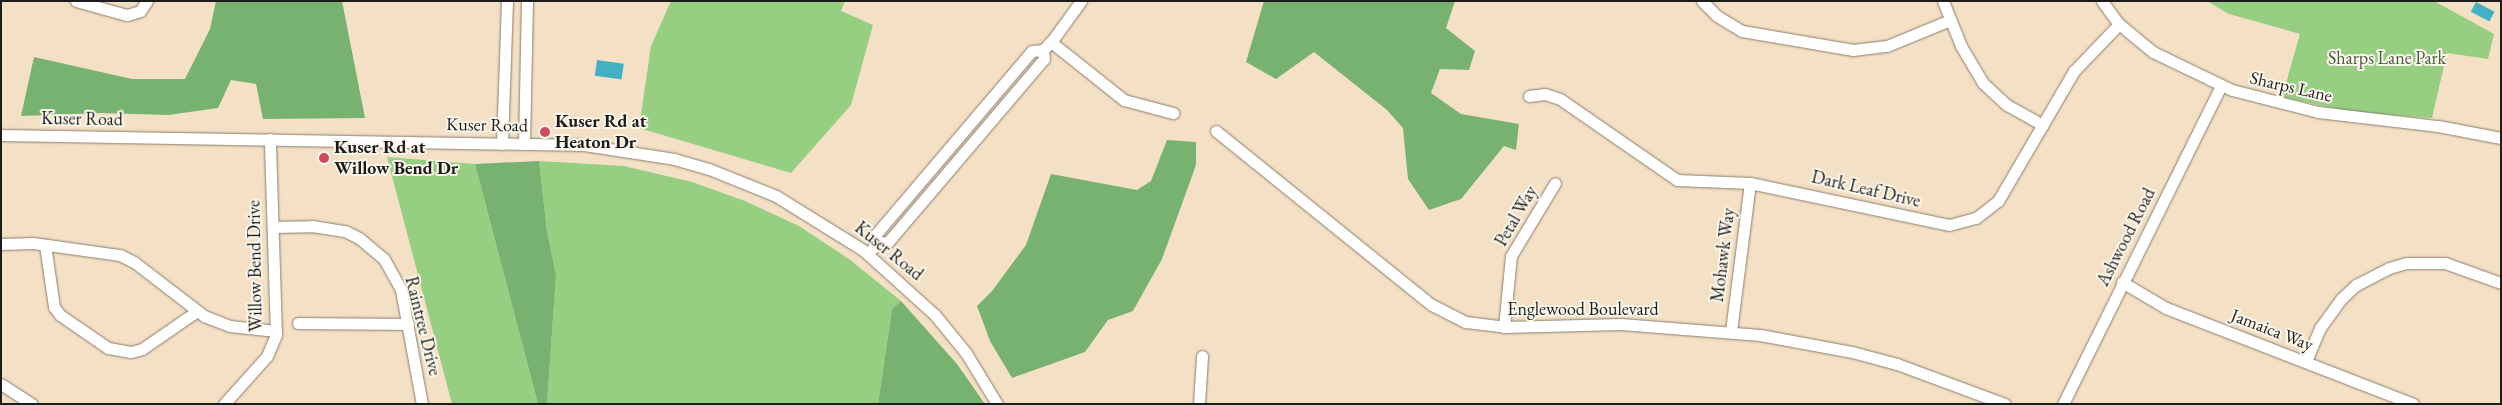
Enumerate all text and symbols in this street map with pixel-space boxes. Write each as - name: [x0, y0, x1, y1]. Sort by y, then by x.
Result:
- park label: Sharps Lane Park: [2328, 47, 2446, 69]
- street label: Sharps Lane: [2248, 67, 2334, 107]
- street label: Kuser Road: [41, 107, 123, 131]
- place label: Kuser Rd at Heaton Dr: [555, 111, 646, 154]
- street label: Kuser Road: [446, 113, 528, 137]
- marker: Kuser Rd at Heaton Dr: [539, 126, 551, 138]
- place label: Kuser Rd at Willow Bend Dr: [334, 137, 458, 180]
- marker: Kuser Rd at Willow Bend Dr: [318, 152, 330, 164]
- street label: Dark Leaf Drive: [1809, 166, 1923, 212]
- street label: Petal Way: [1490, 182, 1542, 250]
- street label: Ashwood Road: [2092, 184, 2160, 290]
- street label: Willow Bend Drive: [243, 200, 267, 332]
- street label: Mohawk Way: [1707, 207, 1739, 303]
- street label: Kuser Road: [850, 217, 928, 285]
- street label: Raintree Drive: [400, 274, 446, 378]
- street label: Englewood Boulevard: [1507, 298, 1659, 320]
- street label: Jamaica Way: [2228, 304, 2316, 356]

